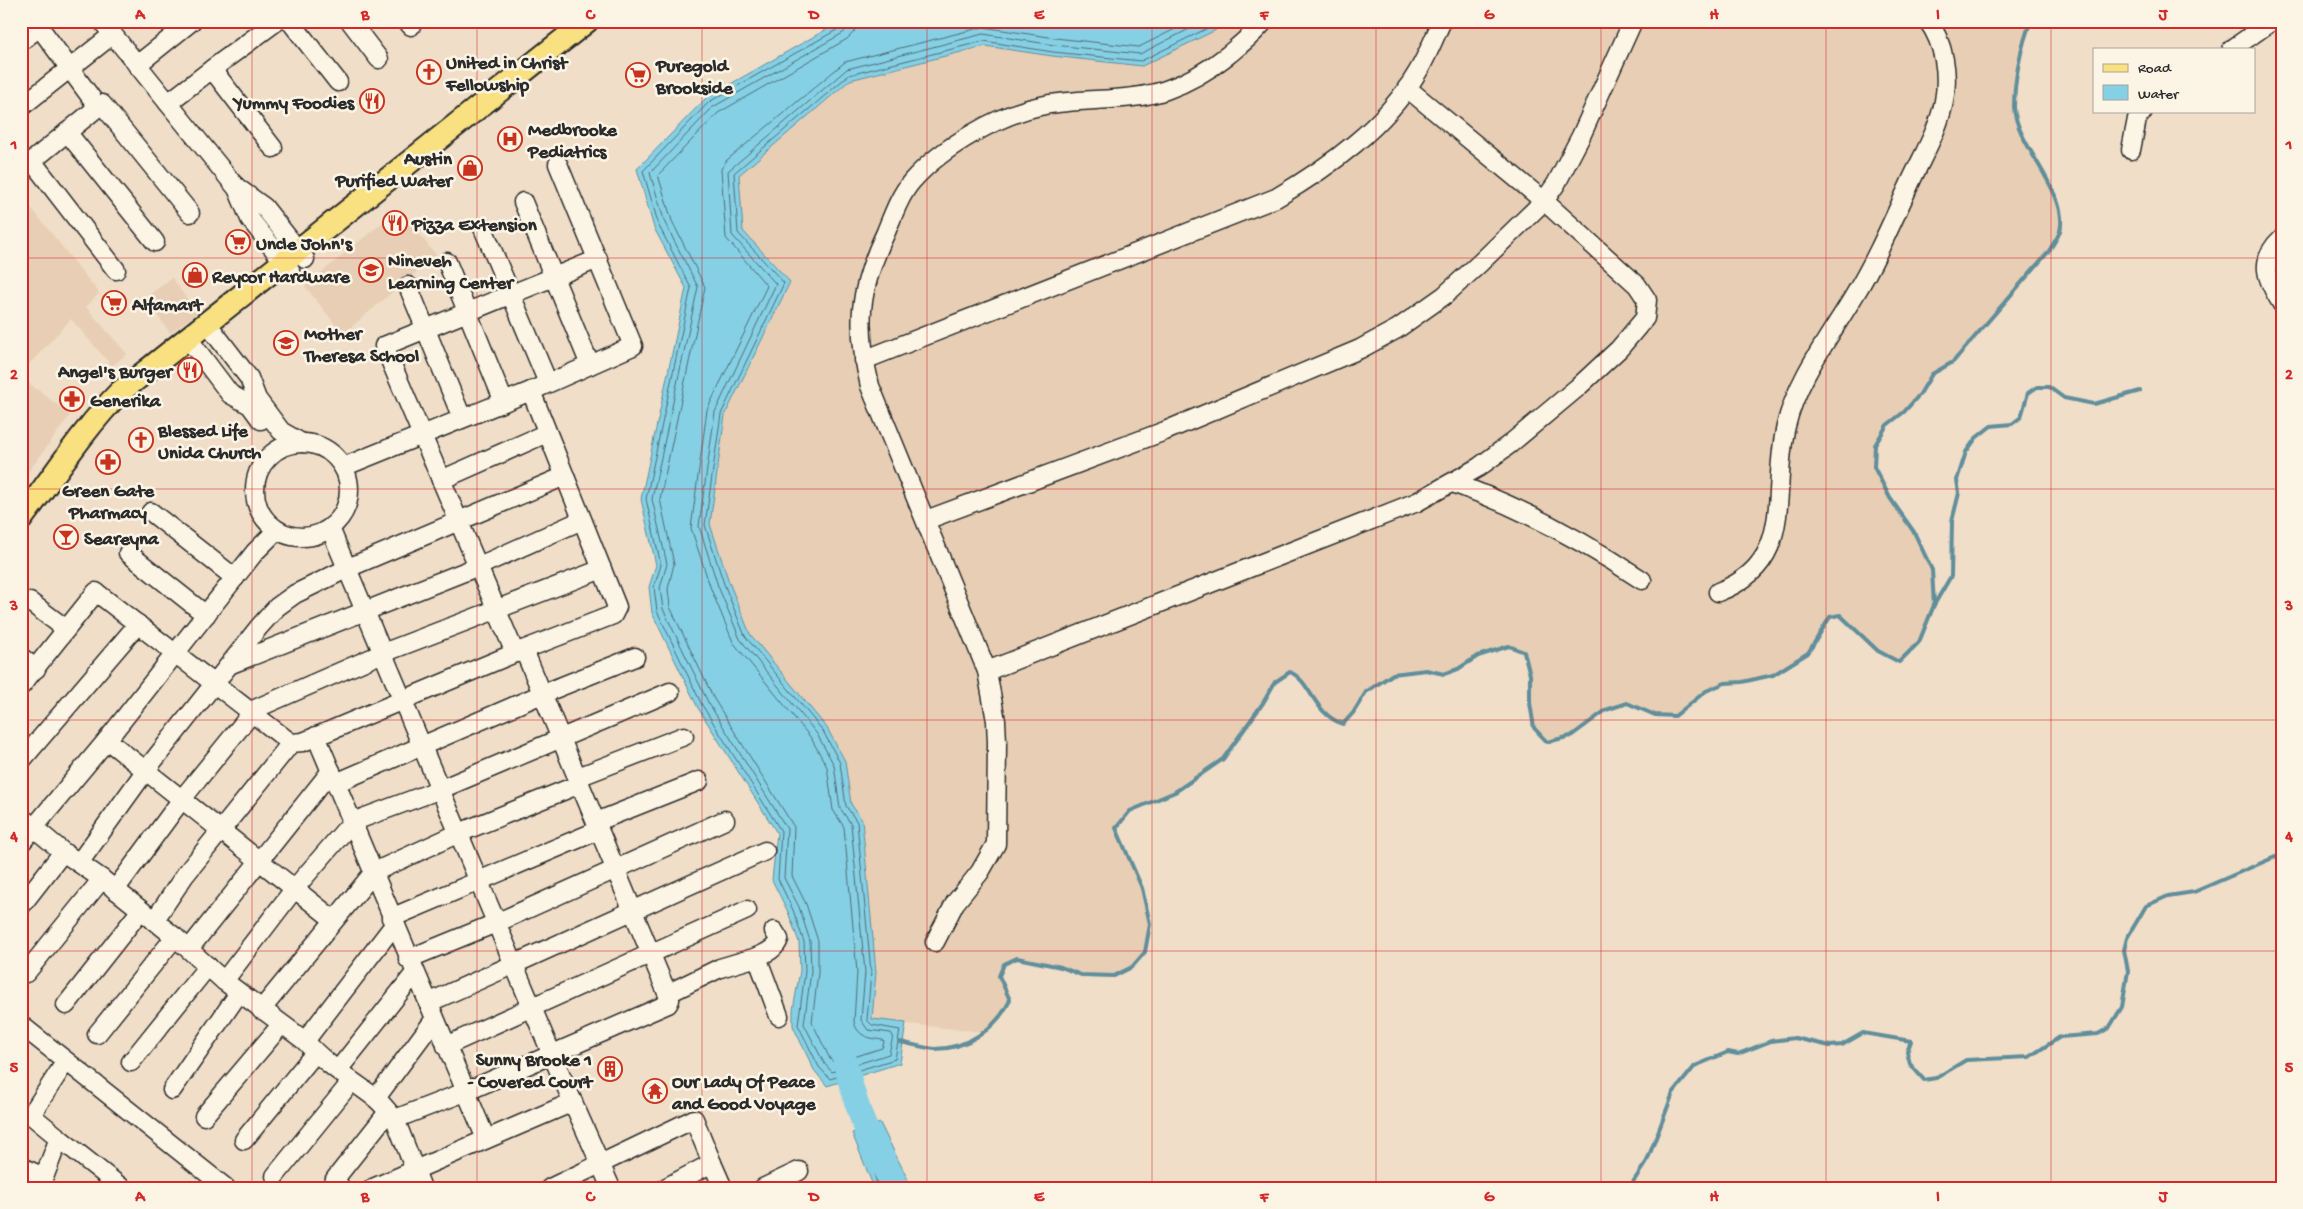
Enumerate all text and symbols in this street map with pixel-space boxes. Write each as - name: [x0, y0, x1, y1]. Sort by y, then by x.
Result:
- text: A: [134, 7, 146, 26]
- text: B: [360, 7, 370, 26]
- text: C: [585, 7, 596, 26]
- text: D: [807, 7, 820, 26]
- text: E: [1034, 7, 1045, 26]
- text: F: [1259, 7, 1270, 26]
- text: G: [1484, 7, 1495, 26]
- text: H: [1709, 7, 1719, 26]
- text: I: [1936, 7, 1940, 26]
- text: J: [2158, 7, 2169, 26]
- legend: [2093, 48, 2256, 112]
- place label: United in Christ Fellowship: [445, 53, 569, 98]
- place label: Puregold Brookside: [655, 56, 734, 101]
- church icon: United in Christ Fellowship: [416, 59, 442, 85]
- text: Road: [2138, 60, 2172, 78]
- supermarket icon: Puregold Brookside: [625, 62, 651, 88]
- text: Water: [2138, 86, 2180, 104]
- restaurant icon: Yummy Foodies: [359, 88, 385, 114]
- place label: Yummy Foodies: [232, 93, 355, 116]
- place label: Medbrooke Pediatrics: [527, 120, 618, 165]
- hospital icon: Medbrooke Pediatrics: [497, 126, 523, 152]
- text: 1: [10, 137, 17, 156]
- text: 1: [2285, 137, 2292, 156]
- place label: Austin Purified Water: [334, 149, 454, 194]
- shop icon: Austin Purified Water: [457, 155, 483, 181]
- restaurant icon: Pizza Extension: [382, 210, 408, 236]
- place label: Pizza Extension: [411, 215, 538, 238]
- supermarket icon: Uncle John's: [225, 229, 251, 255]
- place label: Uncle John's: [256, 234, 353, 257]
- place label: Nineveh Learning Center: [388, 251, 515, 296]
- school or university icon: Nineveh Learning Center: [358, 257, 384, 283]
- shop icon: Reycor Hardware: [182, 262, 208, 288]
- place label: Reycor Hardware: [211, 267, 351, 290]
- supermarket icon: Alfamart: [101, 290, 127, 316]
- place label: Alfamart: [131, 295, 205, 318]
- place label: Mother Theresa School: [302, 324, 419, 369]
- school or university icon: Mother Theresa School: [273, 330, 299, 356]
- restaurant icon: Angel's Burger: [177, 357, 203, 383]
- place label: Angel's Burger: [57, 362, 174, 385]
- text: 2: [10, 367, 18, 386]
- text: 2: [2285, 367, 2293, 386]
- pharmacy icon: Generika: [59, 386, 85, 412]
- place label: Generika: [90, 391, 162, 414]
- place label: Blessed Life Unida Church: [157, 421, 262, 466]
- church icon: Blessed Life Unida Church: [128, 427, 154, 453]
- pharmacy icon: Green Gate Pharmacy: [95, 449, 121, 475]
- place label: Green Gate Pharmacy: [62, 481, 155, 526]
- bar icon: Seareyna: [53, 524, 79, 550]
- place label: Seareyna: [84, 529, 160, 552]
- text: 3: [9, 598, 18, 617]
- text: 3: [2284, 598, 2293, 617]
- text: 4: [9, 829, 18, 848]
- text: 4: [2284, 829, 2293, 848]
- place label: Sunny Brooke 1 - Covered Court: [467, 1050, 594, 1095]
- building icon: Sunny Brooke 1 - Covered Court: [597, 1056, 623, 1082]
- text: 5: [10, 1060, 19, 1079]
- text: 5: [2285, 1060, 2294, 1079]
- place label: Our Lady Of Peace and Good Voyage: [671, 1072, 817, 1117]
- temple icon: Our Lady Of Peace and Good Voyage: [642, 1078, 668, 1104]
- text: A: [134, 1189, 146, 1208]
- text: B: [360, 1189, 370, 1208]
- text: C: [585, 1189, 596, 1208]
- text: D: [807, 1189, 820, 1208]
- text: E: [1034, 1189, 1045, 1208]
- text: F: [1259, 1189, 1270, 1208]
- text: G: [1484, 1189, 1495, 1208]
- text: H: [1709, 1189, 1719, 1208]
- text: I: [1936, 1189, 1940, 1208]
- text: J: [2158, 1189, 2169, 1208]

